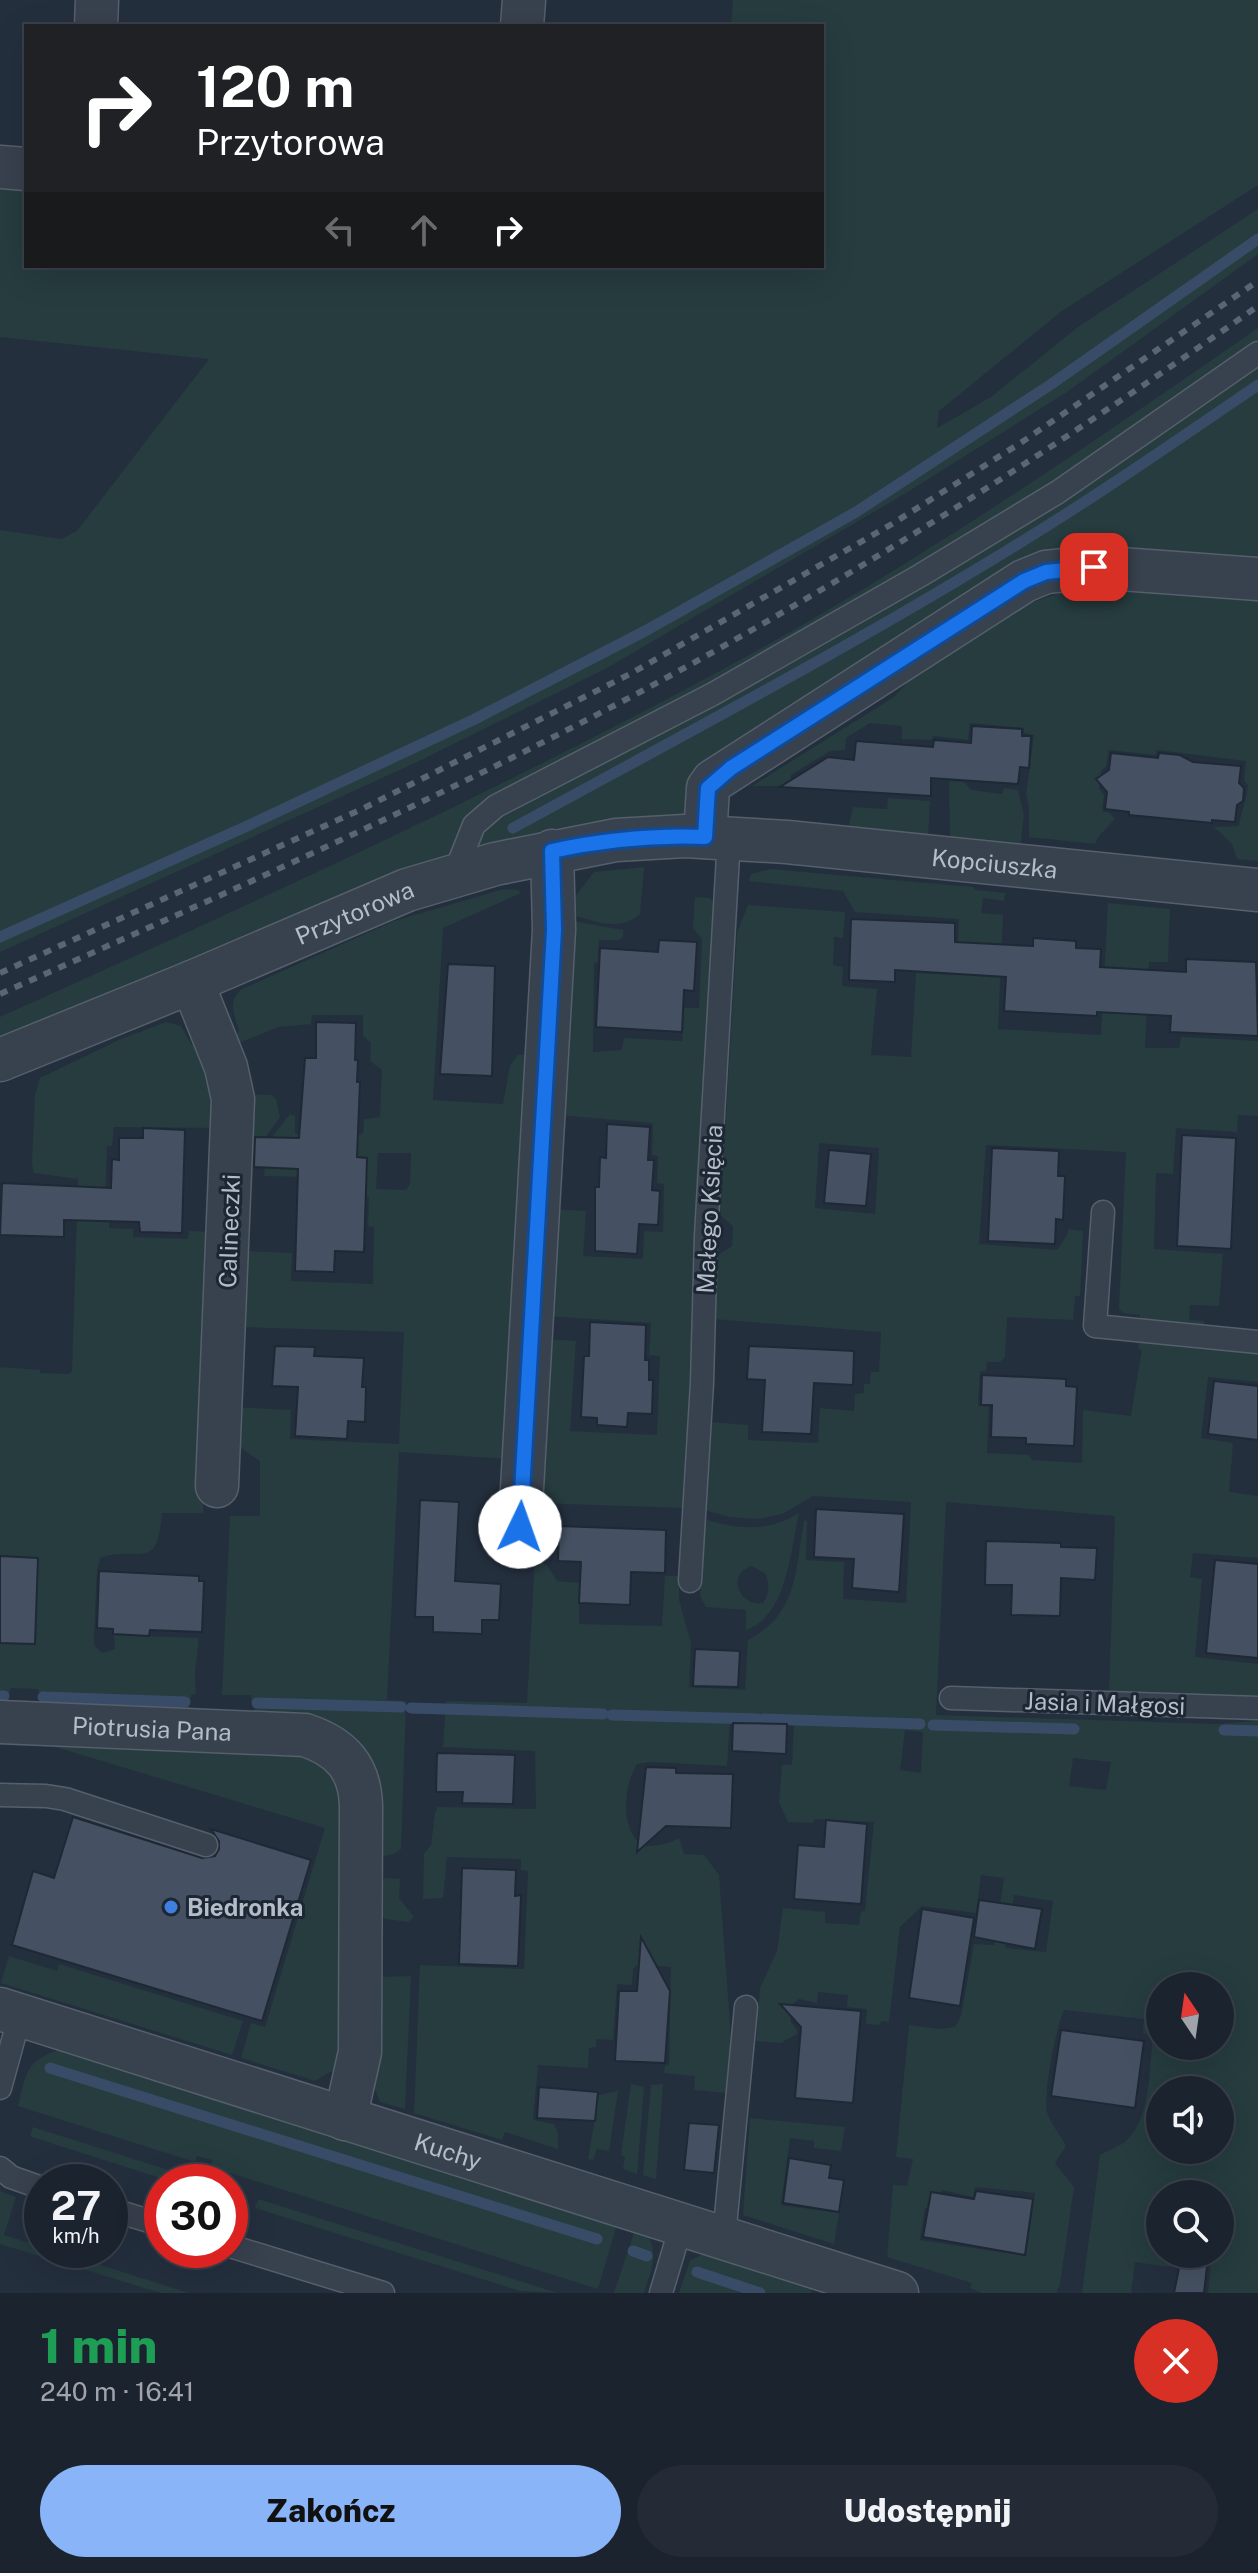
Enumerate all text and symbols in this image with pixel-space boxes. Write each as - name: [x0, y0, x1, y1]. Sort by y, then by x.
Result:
- text: 120 m: [196, 54, 354, 120]
- icon: right: [64, 56, 168, 160]
- text: Przytorowa: [196, 121, 385, 163]
- icon: left: [318, 208, 362, 252]
- icon: ahead: [402, 208, 446, 252]
- icon: right: [486, 208, 530, 252]
- pin: [1060, 533, 1128, 601]
- icon: arrive: [1072, 545, 1116, 589]
- street label: Kopciuszka: [930, 843, 1059, 883]
- street label: Przytorowa: [291, 875, 418, 950]
- street label: Małego Księcia: [691, 1124, 727, 1294]
- street label: Calineczki: [213, 1174, 245, 1288]
- position arrow: [478, 1485, 562, 1569]
- street label: Jasia i Małgosi: [1024, 1686, 1186, 1720]
- street label: Piotrusia Pana: [72, 1711, 232, 1746]
- place label: Biedronka: [187, 1893, 303, 1921]
- marker: Biedronka: [162, 1898, 180, 1916]
- north arrow: [1146, 1972, 1234, 2060]
- map controls: [1146, 1972, 1234, 2268]
- button: sound: [1146, 2076, 1234, 2164]
- street label: Kuchy: [411, 2127, 485, 2175]
- speed limit sign: 30: [144, 2164, 248, 2268]
- button: search: [1146, 2180, 1234, 2268]
- text: 27: [51, 2182, 101, 2229]
- text: km/h: [52, 2224, 100, 2248]
- text: 1 min: [40, 2317, 157, 2374]
- button: close: [1134, 2319, 1218, 2403]
- text: 240 m · 16:41: [40, 2376, 194, 2407]
- button: Zakończ: [40, 2465, 621, 2557]
- button: Udostępnij: [637, 2465, 1218, 2557]

